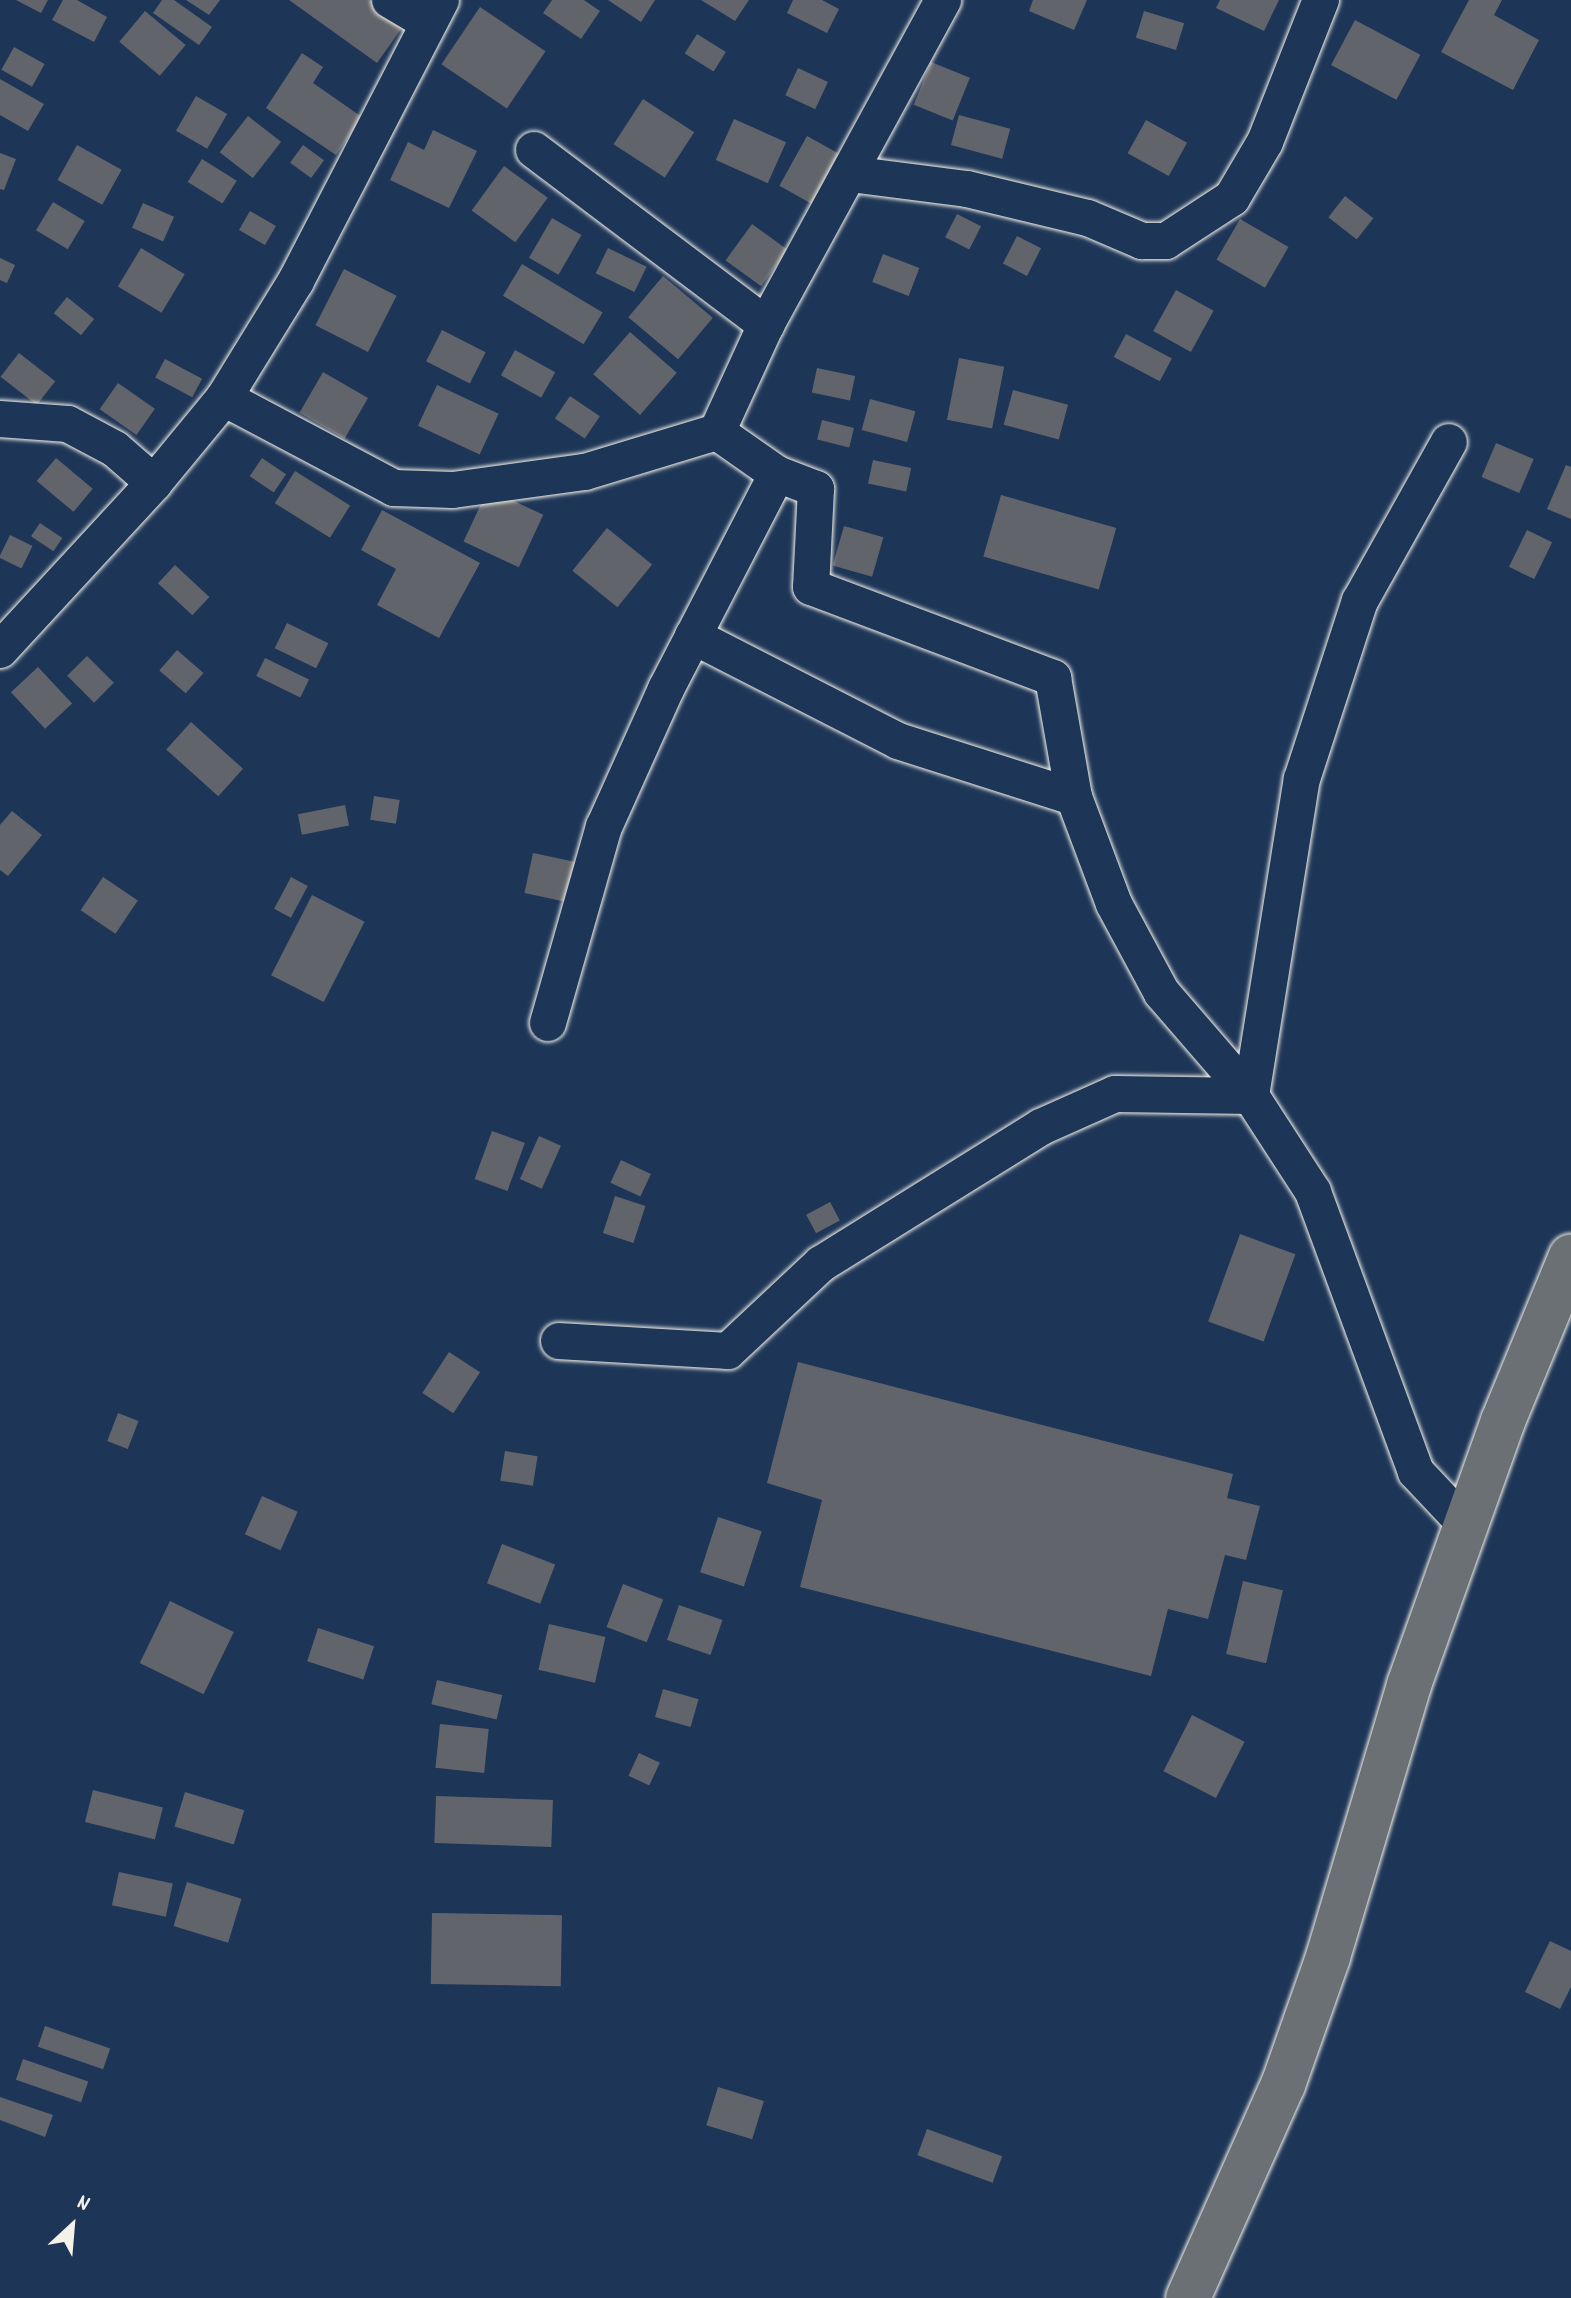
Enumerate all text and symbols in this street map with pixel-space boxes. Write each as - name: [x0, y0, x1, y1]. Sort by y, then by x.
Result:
- north arrow: [32, 2186, 112, 2266]
- text: N: [71, 2188, 94, 2220]

